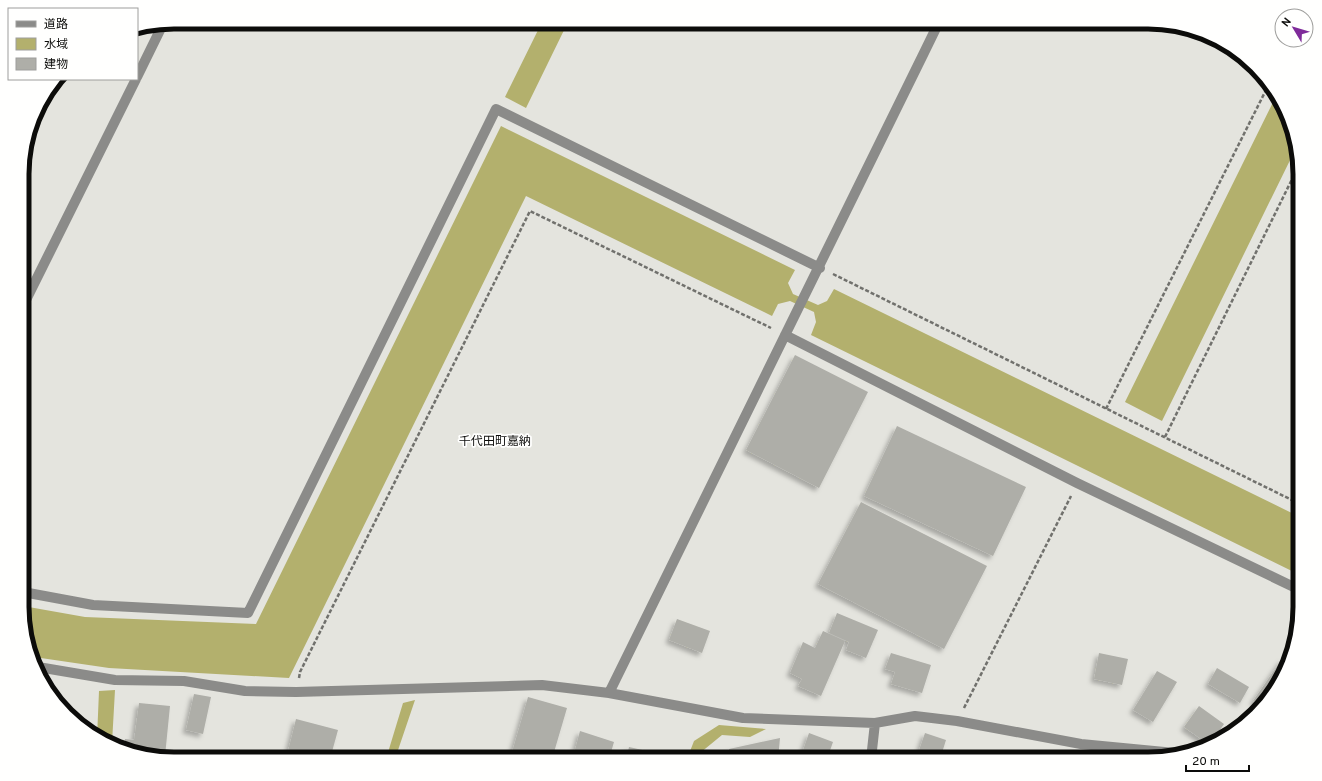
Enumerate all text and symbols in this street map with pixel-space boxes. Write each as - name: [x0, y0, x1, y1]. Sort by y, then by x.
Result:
- legend: [8, 8, 138, 80]
- north arrow: [1274, 8, 1314, 48]
- text: N: [1279, 15, 1295, 30]
- text: 道路: [44, 17, 68, 33]
- text: 水域: [44, 37, 68, 53]
- text: 建物: [44, 57, 68, 73]
- district label: 千代田町嘉納: [459, 434, 531, 450]
- scale bar: [1186, 747, 1249, 773]
- text: 20 m: [1192, 754, 1220, 770]

